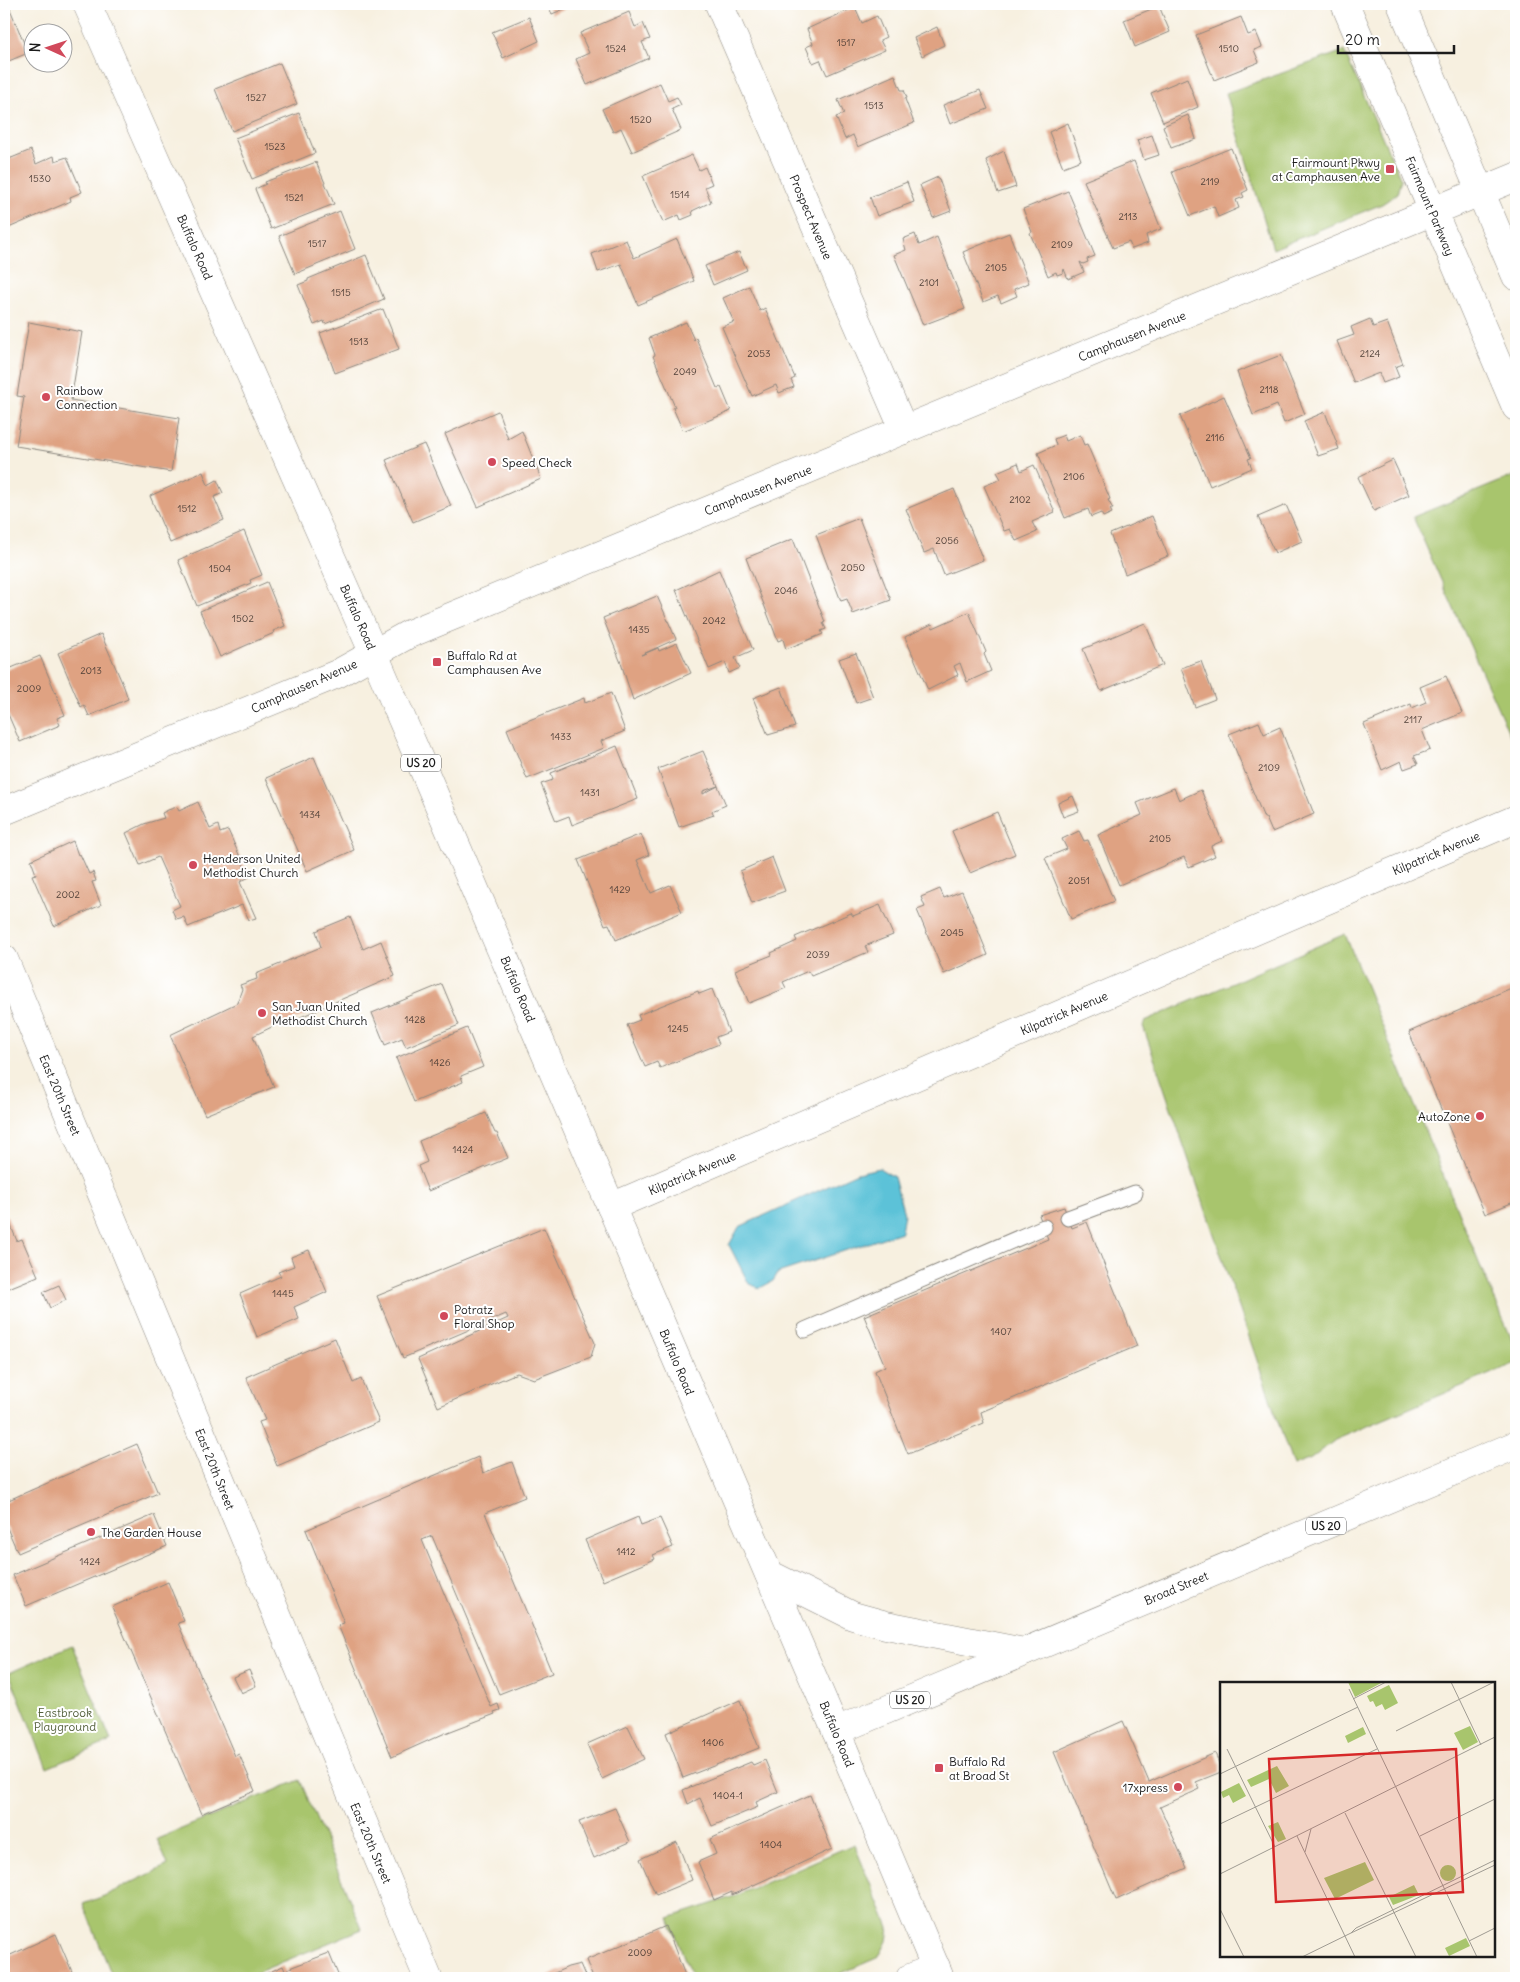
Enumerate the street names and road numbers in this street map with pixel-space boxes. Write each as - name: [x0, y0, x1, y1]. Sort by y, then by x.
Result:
- street label: Fairmount Parkway: [1402, 154, 1458, 258]
- street label: Prospect Avenue: [786, 172, 836, 262]
- street label: Buffalo Road: [174, 212, 216, 282]
- street label: Camphausen Avenue: [1076, 308, 1188, 364]
- street label: Camphausen Avenue: [702, 462, 814, 518]
- street label: Buffalo Road: [337, 582, 379, 652]
- street label: Camphausen Avenue: [249, 656, 359, 716]
- road number: US 20: [401, 754, 441, 771]
- street label: Kilpatrick Avenue: [1390, 828, 1482, 878]
- street label: Buffalo Road: [497, 954, 539, 1024]
- street label: Kilpatrick Avenue: [1018, 988, 1110, 1038]
- street label: East 20th Street: [36, 1052, 84, 1138]
- street label: Kilpatrick Avenue: [646, 1148, 738, 1198]
- street label: Buffalo Road: [656, 1327, 698, 1397]
- street label: East 20th Street: [192, 1426, 238, 1512]
- road number: US 20: [1306, 1518, 1346, 1534]
- street label: Broad Street: [1142, 1568, 1210, 1608]
- road number: US 20: [890, 1692, 930, 1708]
- street label: Buffalo Road: [816, 1699, 858, 1769]
- street label: East 20th Street: [347, 1800, 395, 1886]

